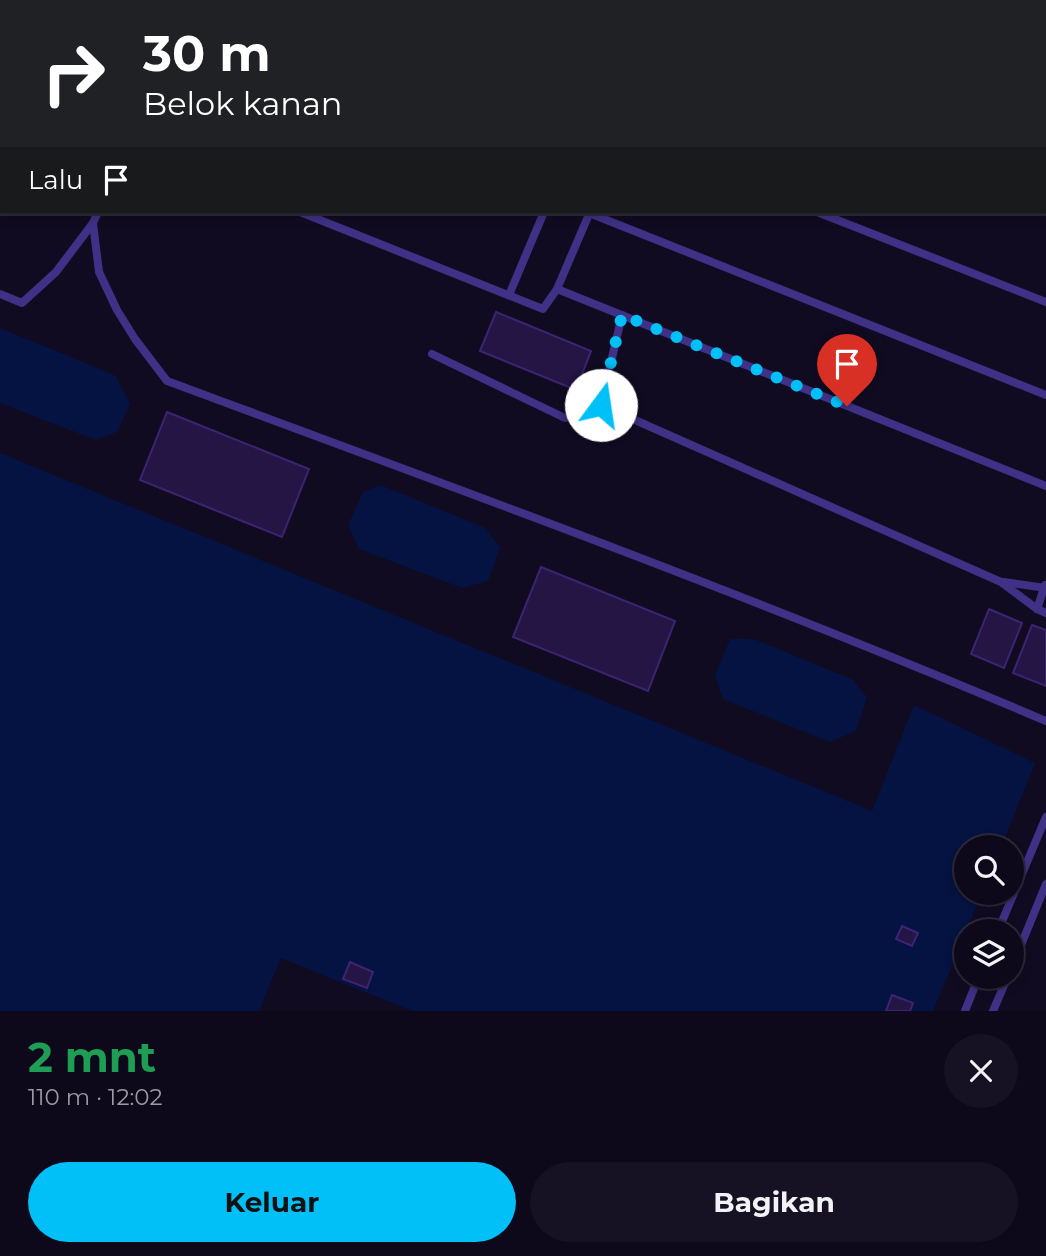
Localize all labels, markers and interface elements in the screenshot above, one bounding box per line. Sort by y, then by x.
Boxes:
text: 30 m [143,24,271,83]
icon: right [28,28,119,119]
text: Belok kanan [143,84,343,123]
icon: arrive [97,161,135,199]
text: Lalu [28,164,83,196]
pin [817,334,877,406]
icon: arrive [828,345,866,383]
position arrow [564,368,638,442]
map controls [954,835,1024,989]
button: search [954,835,1024,905]
button: layers [954,919,1024,989]
text: 2 mnt [28,1031,156,1083]
button: close [944,1034,1018,1108]
text: 110 m · 12:02 [28,1083,163,1111]
button: Keluar [28,1162,516,1242]
button: Bagikan [530,1162,1018,1242]

